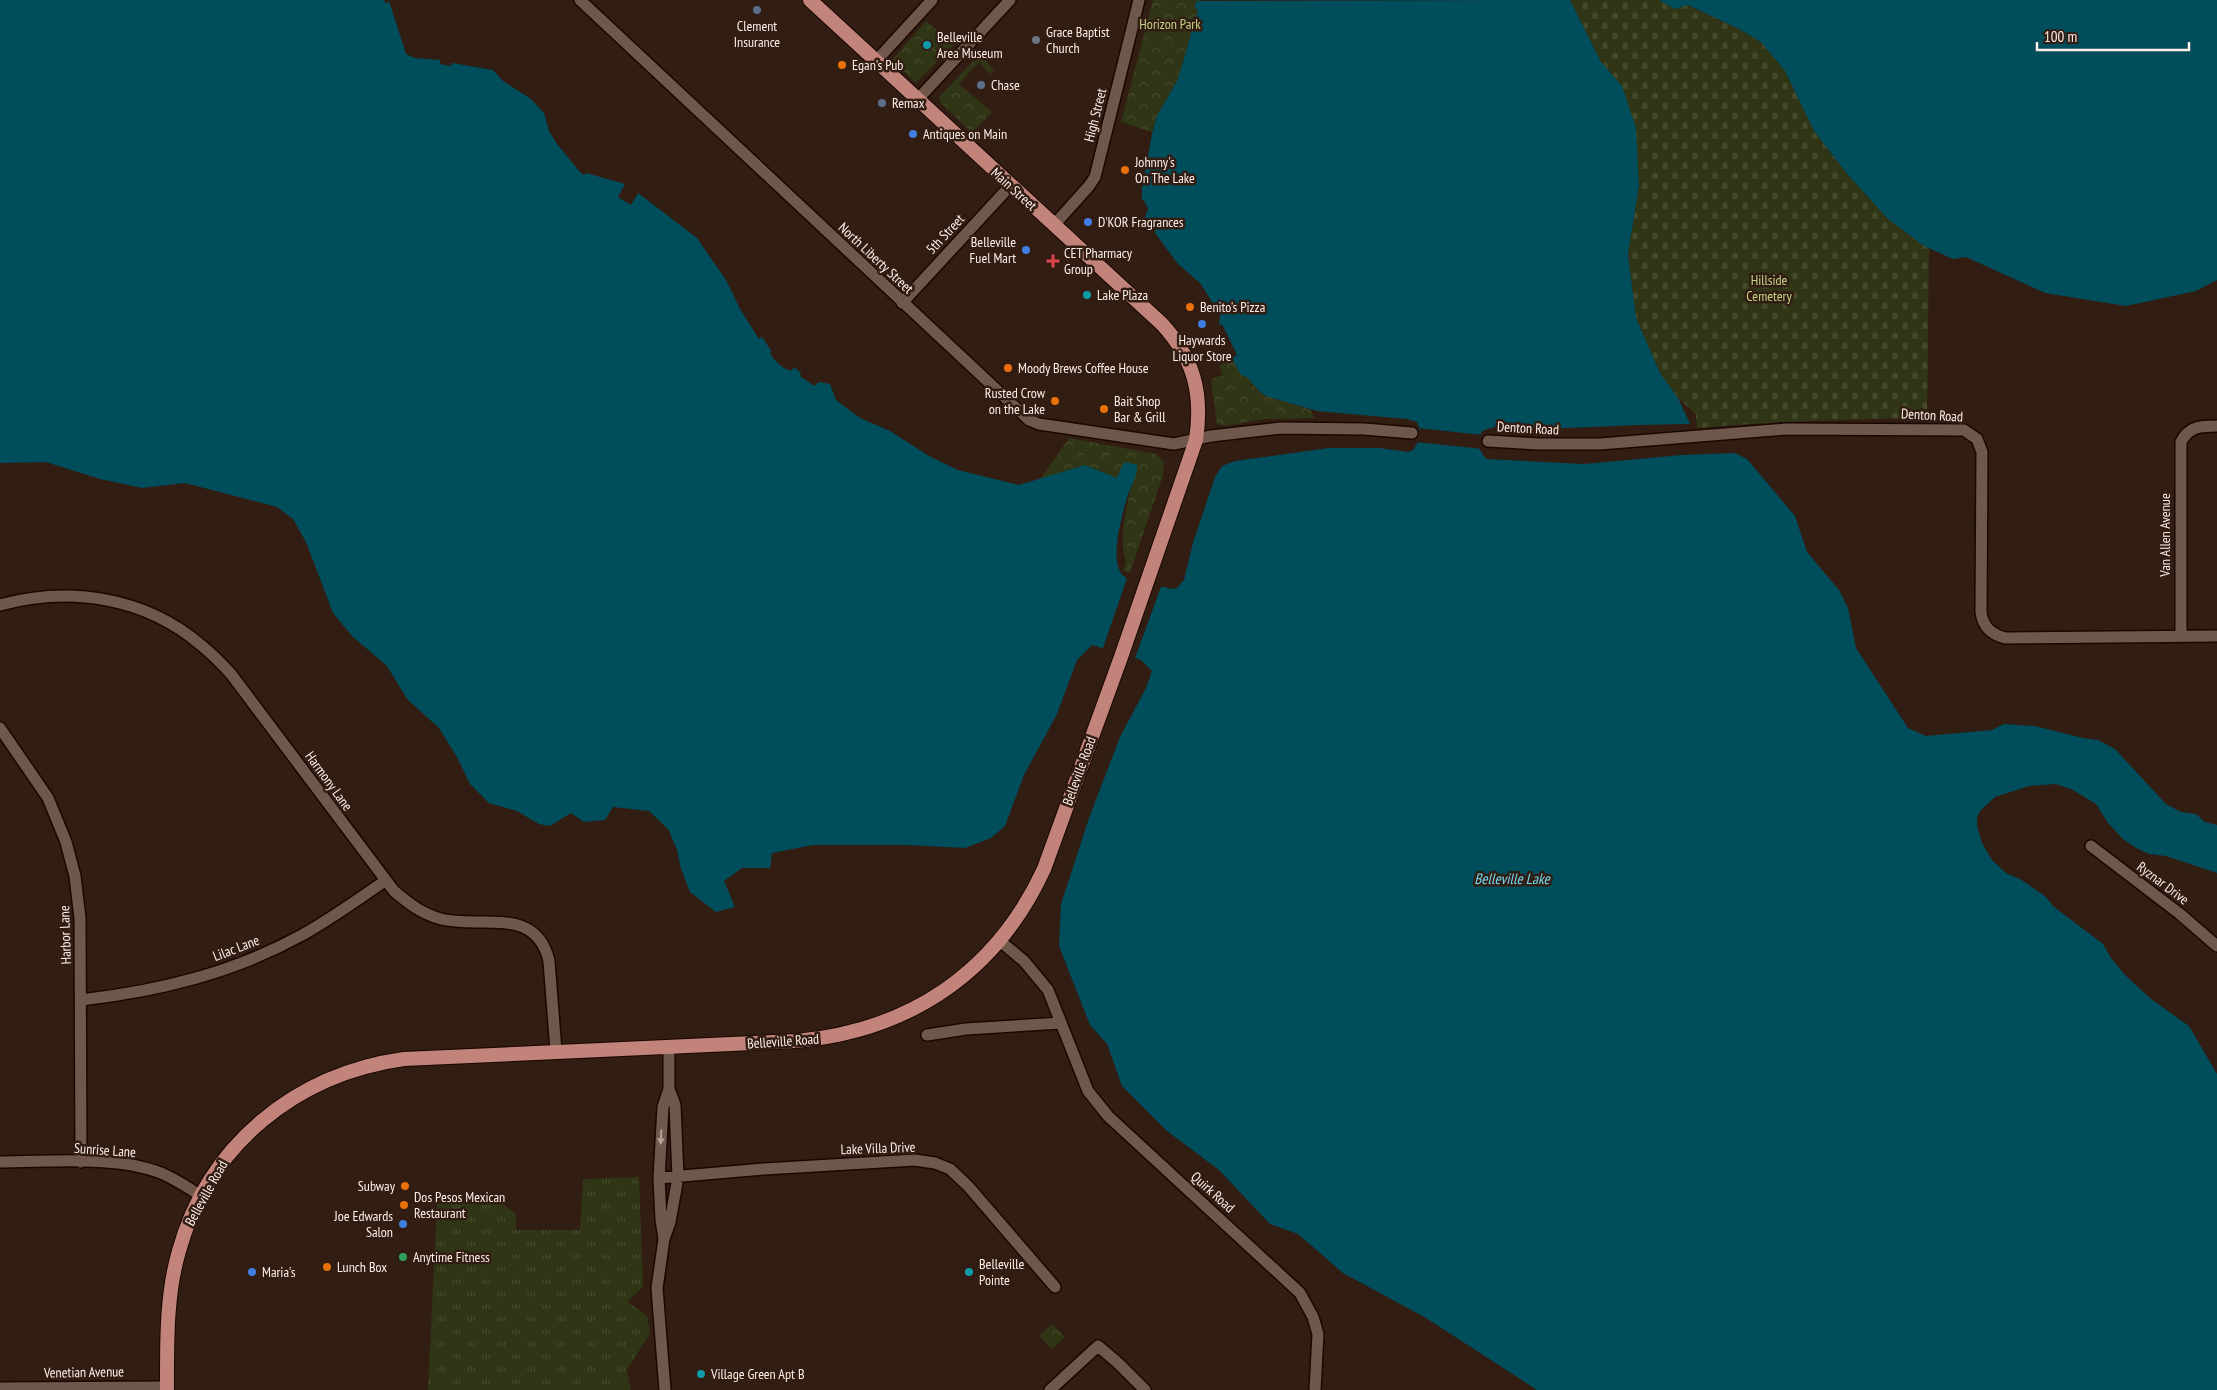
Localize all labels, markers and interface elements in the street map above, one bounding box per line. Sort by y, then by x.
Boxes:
marker: Clement Insurance [751,4,763,16]
park label: Horizon Park [1139,15,1201,33]
place label: Clement Insurance [734,17,780,51]
scale bar [2037,20,2190,52]
place label: Grace Baptist Church [1046,23,1110,57]
text: 100 m [2044,27,2077,46]
place label: Belleville Area Museum [937,28,1003,62]
marker: Grace Baptist Church [1030,34,1042,46]
marker: Belleville Area Museum [921,39,933,51]
place label: Egan's Pub [852,56,903,74]
marker: Egan's Pub [836,59,848,71]
place label: Chase [991,76,1020,94]
marker: Chase [975,79,987,91]
street label: High Street [1080,86,1110,144]
place label: Remax [892,94,925,112]
marker: Remax [876,97,888,109]
place label: Antiques on Main [923,125,1007,143]
marker: Antiques on Main [907,128,919,140]
place label: Johnny's On The Lake [1134,153,1195,187]
street label: Main Street [987,164,1041,214]
marker: Johnny's On The Lake [1119,164,1131,176]
street label: 5th Street [922,210,968,258]
place label: D'KOR Fragrances [1098,213,1184,231]
marker: D'KOR Fragrances [1082,216,1094,228]
street label: North Liberty Street [835,219,917,297]
place label: Belleville Fuel Mart [970,233,1016,267]
marker: Belleville Fuel Mart [1020,244,1032,256]
place label: CET Pharmacy Group [1064,244,1133,278]
marker: CET Pharmacy Group [1046,254,1060,268]
park label: Hillside Cemetery [1746,271,1792,305]
place label: Lake Plaza [1097,286,1148,304]
marker: Lake Plaza [1081,289,1093,301]
place label: Benito's Pizza [1200,298,1265,316]
marker: Benito's Pizza [1184,301,1196,313]
marker: Haywards Liquor Store [1196,318,1208,330]
place label: Haywards Liquor Store [1172,331,1232,365]
place label: Moody Brews Coffee House [1018,359,1149,377]
marker: Moody Brews Coffee House [1002,362,1014,374]
place label: Rusted Crow on the Lake [985,384,1046,418]
place label: Bait Shop Bar & Grill [1114,392,1166,426]
marker: Rusted Crow on the Lake [1049,395,1061,407]
marker: Bait Shop Bar & Grill [1098,403,1110,415]
street label: Denton Road [1901,404,1963,426]
street label: Denton Road [1497,417,1559,439]
street label: Van Allen Avenue [2156,493,2174,578]
street label: Belleville Road [1058,734,1100,808]
street label: Harmony Lane [301,748,357,814]
street label: Ryznar Drive [2133,858,2193,909]
water label: Belleville Lake [1474,869,1551,888]
street label: Harbor Lane [55,905,75,965]
street label: Lilac Lane [210,931,262,965]
street label: Belleville Road [746,1030,820,1052]
one-way arrow [657,1129,665,1145]
street label: Lake Villa Drive [840,1138,916,1158]
street label: Sunrise Lane [74,1139,137,1161]
street label: Belleville Road [181,1157,231,1229]
street label: Quirk Road [1187,1168,1239,1216]
place label: Subway [358,1177,396,1195]
marker: Subway [399,1180,411,1192]
place label: Dos Pesos Mexican Restaurant [414,1188,505,1222]
marker: Dos Pesos Mexican Restaurant [398,1199,410,1211]
place label: Joe Edwards Salon [333,1207,393,1241]
marker: Joe Edwards Salon [397,1218,409,1230]
place label: Anytime Fitness [413,1248,490,1266]
marker: Anytime Fitness [397,1251,409,1263]
place label: Belleville Pointe [979,1255,1024,1289]
place label: Lunch Box [337,1258,387,1276]
marker: Lunch Box [321,1261,333,1273]
place label: Maria's [262,1263,296,1281]
marker: Maria's [246,1266,258,1278]
marker: Belleville Pointe [963,1266,975,1278]
street label: Venetian Avenue [43,1362,124,1382]
place label: Village Green Apt B [710,1365,804,1383]
marker: Village Green Apt B [695,1368,707,1380]

